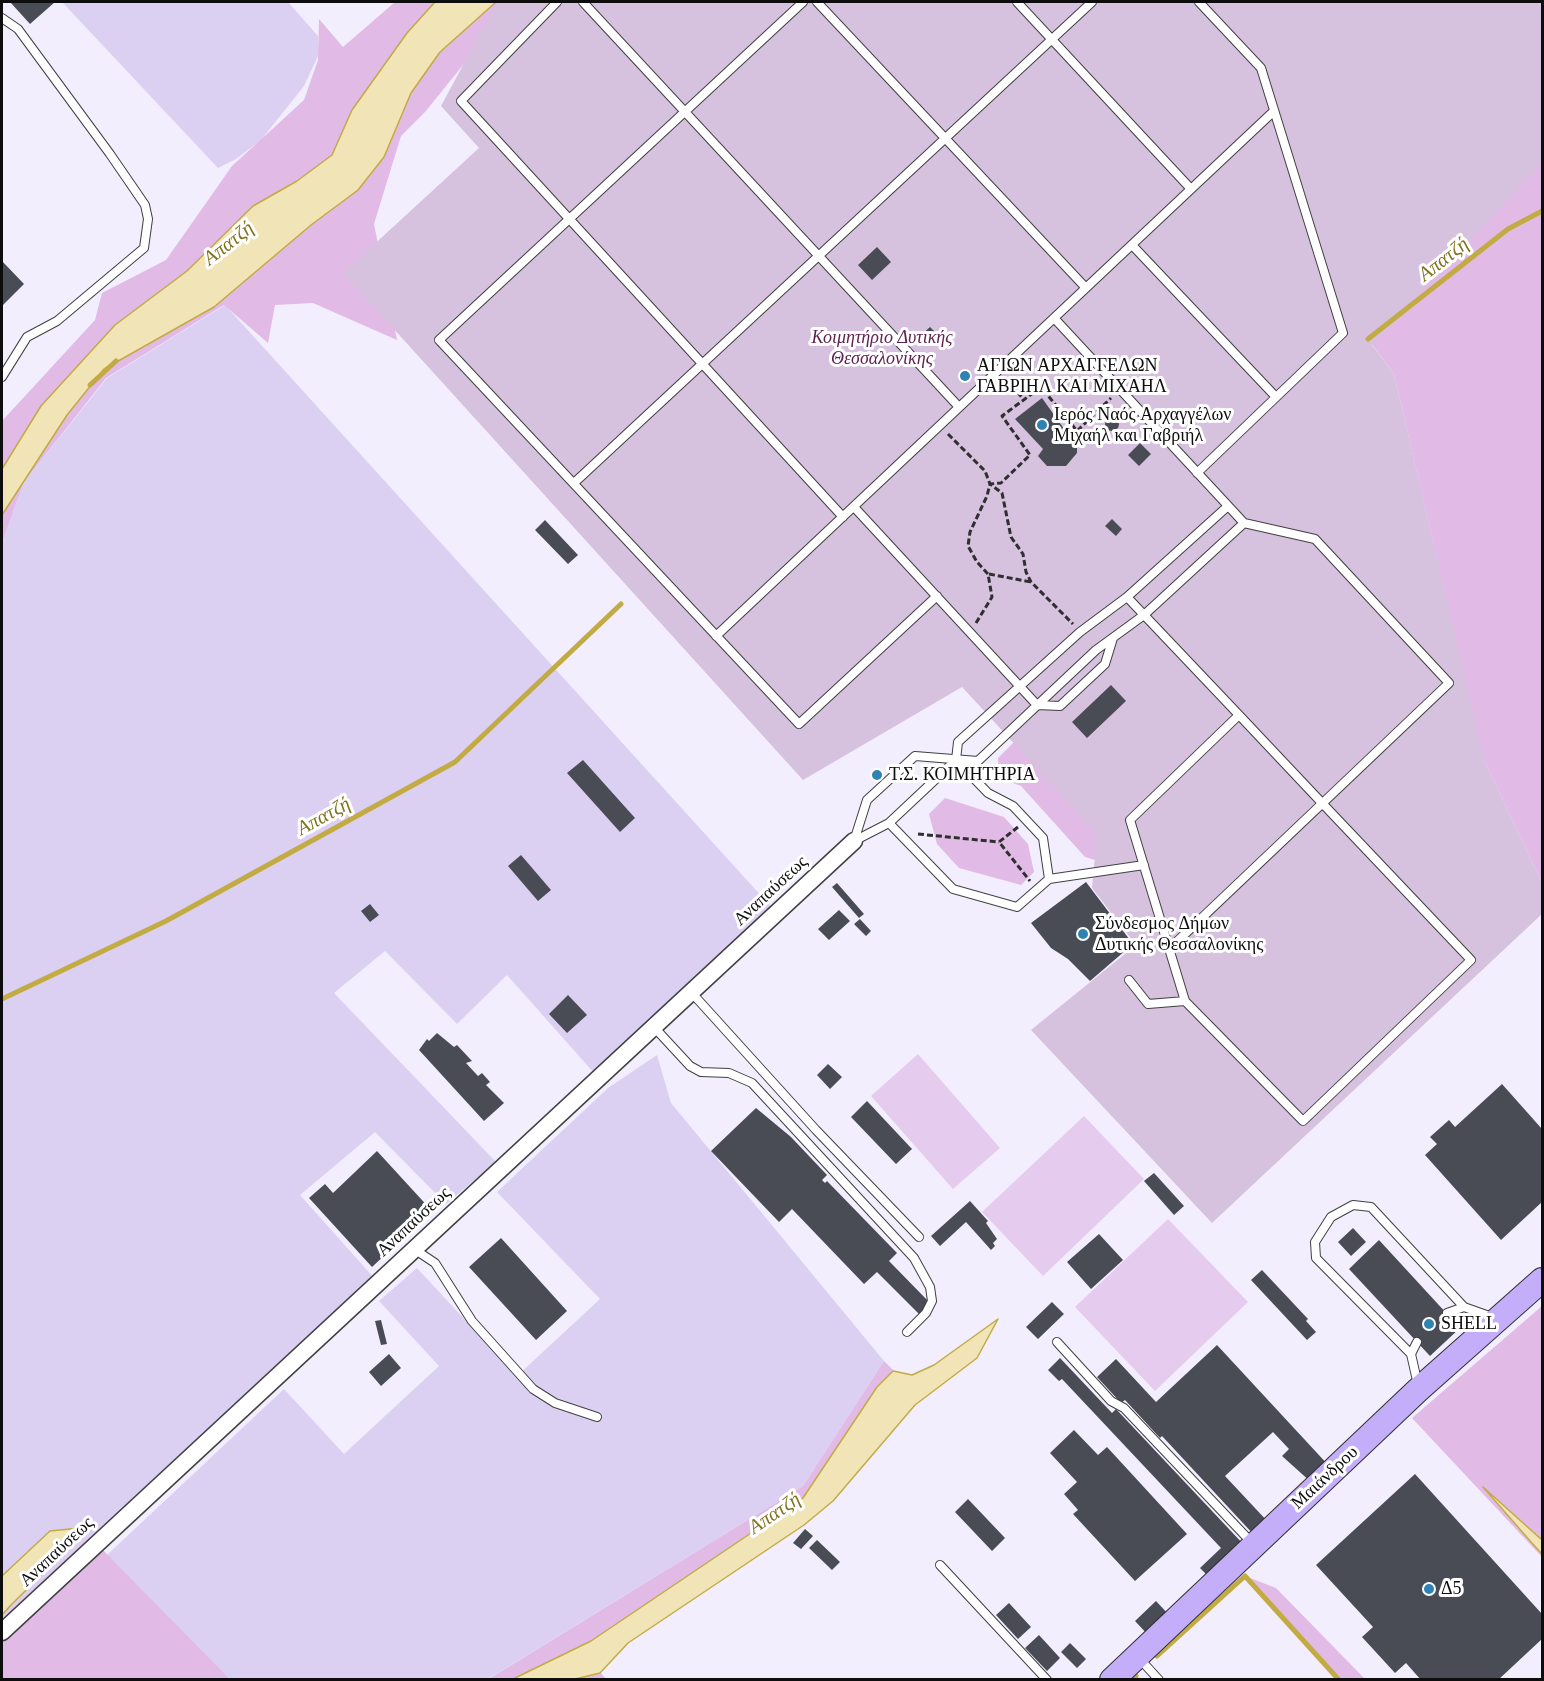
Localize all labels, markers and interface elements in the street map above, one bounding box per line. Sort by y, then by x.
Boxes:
water label: Απατζή [199,217,259,271]
water label: Απατζή [1414,233,1474,287]
park label: Κοιμητήριο Δυτικής Θεσσαλονίκης [811,327,953,370]
place label: ΑΓΙΩΝ ΑΡΧΑΓΓΕΛΩΝ ΓΑΒΡΙΗΛ ΚΑΙ ΜΙΧΑΗΛ [977,355,1167,398]
marker: ΑΓΙΩΝ ΑΡΧΑΓΓΕΛΩΝ ΓΑΒΡΙΗΛ ΚΑΙ ΜΙΧΑΗΛ [958,369,972,383]
place label: Ιερός Ναός Αρχαγγέλων Μιχαήλ και Γαβριήλ [1054,404,1231,446]
marker: Ιερός Ναός Αρχαγγέλων Μιχαήλ και Γαβριήλ [1035,418,1049,432]
place label: Τ.Σ. ΚΟΙΜΗΤΗΡΙΑ [889,764,1035,786]
marker: Τ.Σ. ΚΟΙΜΗΤΗΡΙΑ [870,768,884,782]
water label: Απατζή [293,793,355,841]
street label: Αναπαύσεως [730,851,812,931]
place label: Σύνδεσμος Δήμων Δυτικής Θεσσαλονίκης [1095,913,1263,956]
marker: Σύνδεσμος Δήμων Δυτικής Θεσσαλονίκης [1076,927,1090,941]
street label: Αναπαύσεως [373,1182,455,1262]
place label: SHELL [1441,1313,1497,1335]
marker: SHELL [1422,1317,1436,1331]
street label: Μαιάνδρου [1287,1442,1363,1514]
water label: Απατζή [744,1488,806,1540]
street label: Αναπαύσεως [16,1512,98,1592]
place label: Δ5 [1441,1578,1462,1600]
marker: Δ5 [1422,1582,1436,1596]

